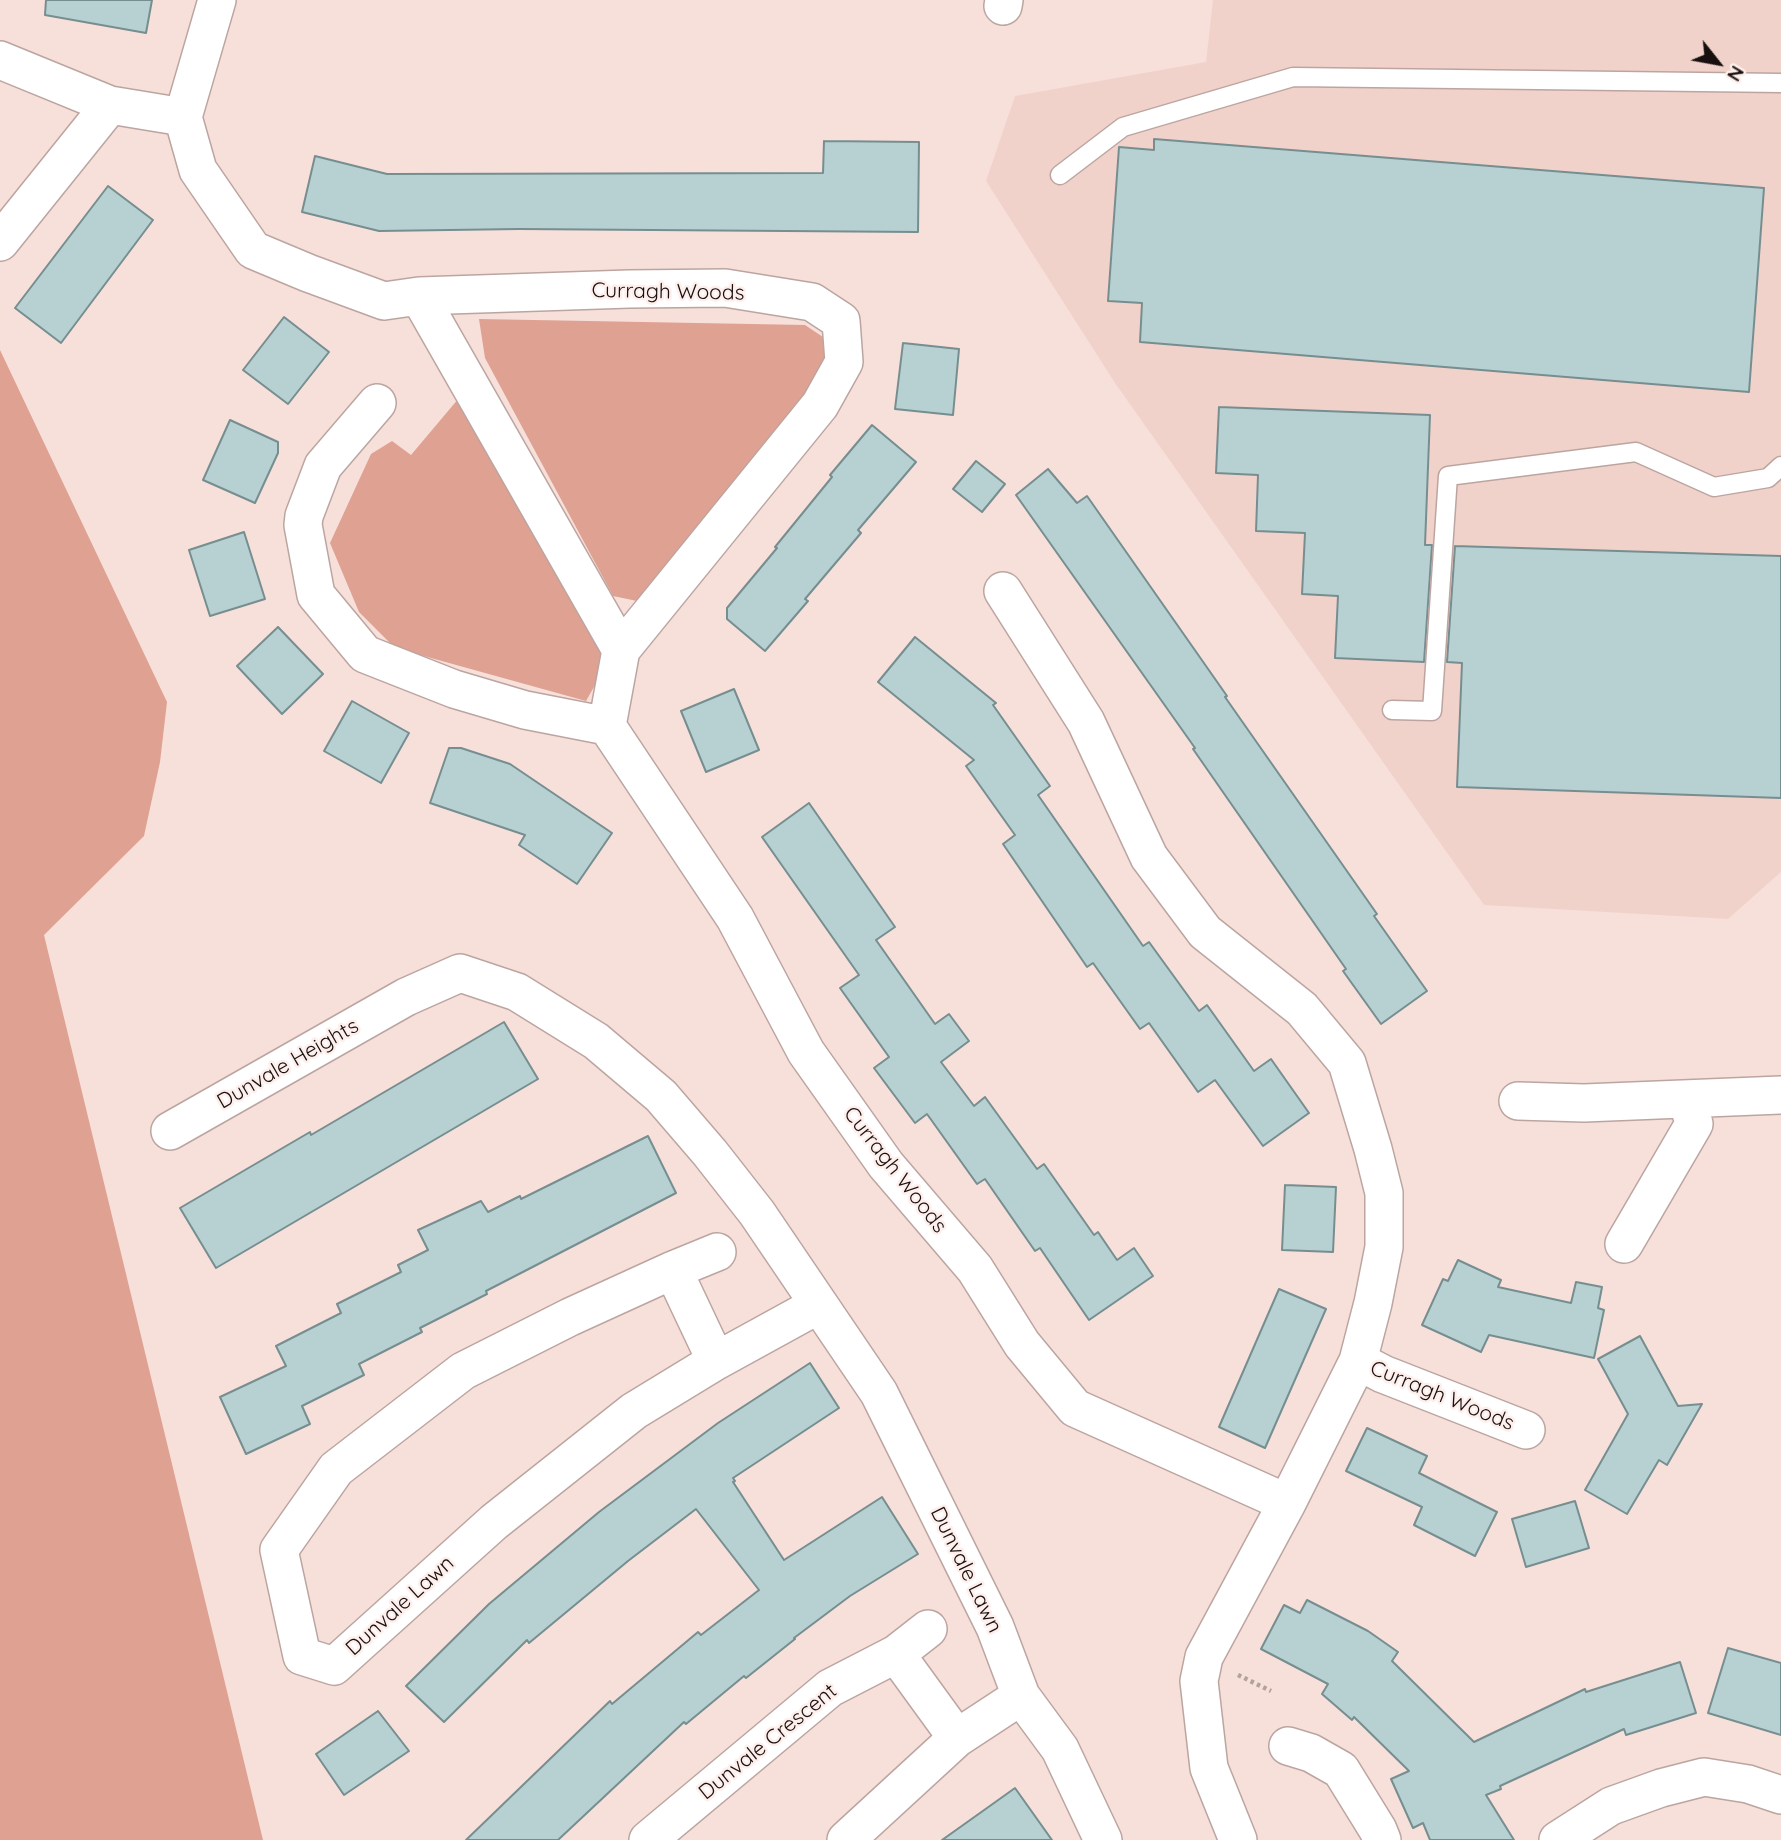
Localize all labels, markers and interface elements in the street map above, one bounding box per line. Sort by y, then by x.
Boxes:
north arrow [1683,28,1753,98]
text: N [1722,62,1750,86]
street label: Curragh Woods [591,278,745,306]
street label: Dunvale Heights [213,1013,363,1115]
street label: Curragh Woods [838,1102,952,1238]
street label: Curragh Woods [1366,1356,1518,1436]
street label: Dunvale Lawn [925,1503,1007,1637]
street label: Dunvale Lawn [341,1551,459,1661]
street label: Dunvale Crescent [694,1679,842,1805]

